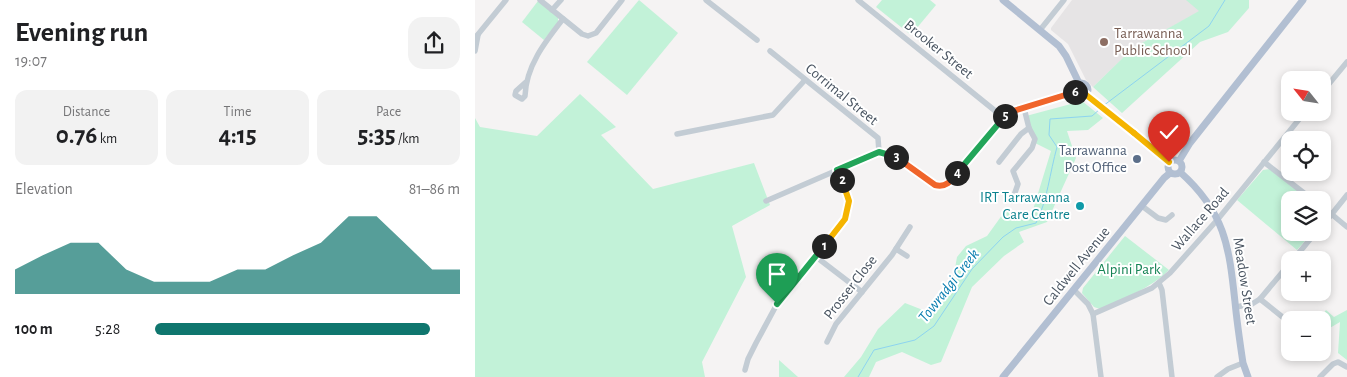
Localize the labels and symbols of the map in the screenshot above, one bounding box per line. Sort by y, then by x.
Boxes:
street label: Brooker Street [901,17,976,82]
place label: Tarrawanna Public School [1114,26,1191,58]
marker: Tarrawanna Public School [1098,36,1110,48]
street label: Corrimal Street [803,61,881,128]
north arrow [1281,71,1331,121]
pin: 6 [1063,80,1087,104]
pin: 5 [993,104,1017,128]
pin [1148,111,1190,162]
place label: Tarrawanna Post Office [1059,143,1127,175]
pin: 3 [883,144,909,170]
marker: Tarrawanna Post Office [1131,153,1143,165]
pin: 4 [945,160,969,186]
pin: 2 [829,168,855,192]
street label: Wallace Road [1169,184,1232,254]
place label: IRT Tarrawanna Care Centre [980,190,1070,222]
marker: IRT Tarrawanna Care Centre [1074,200,1086,212]
street label: Caldwell Avenue [1040,224,1113,309]
pin: 1 [811,234,837,258]
street label: Meadow Street [1230,236,1259,326]
water label: Towradgi Creek [915,246,982,325]
pin [756,253,798,304]
street label: Prosser Close [821,253,880,322]
park label: Alpini Park [1097,262,1161,277]

